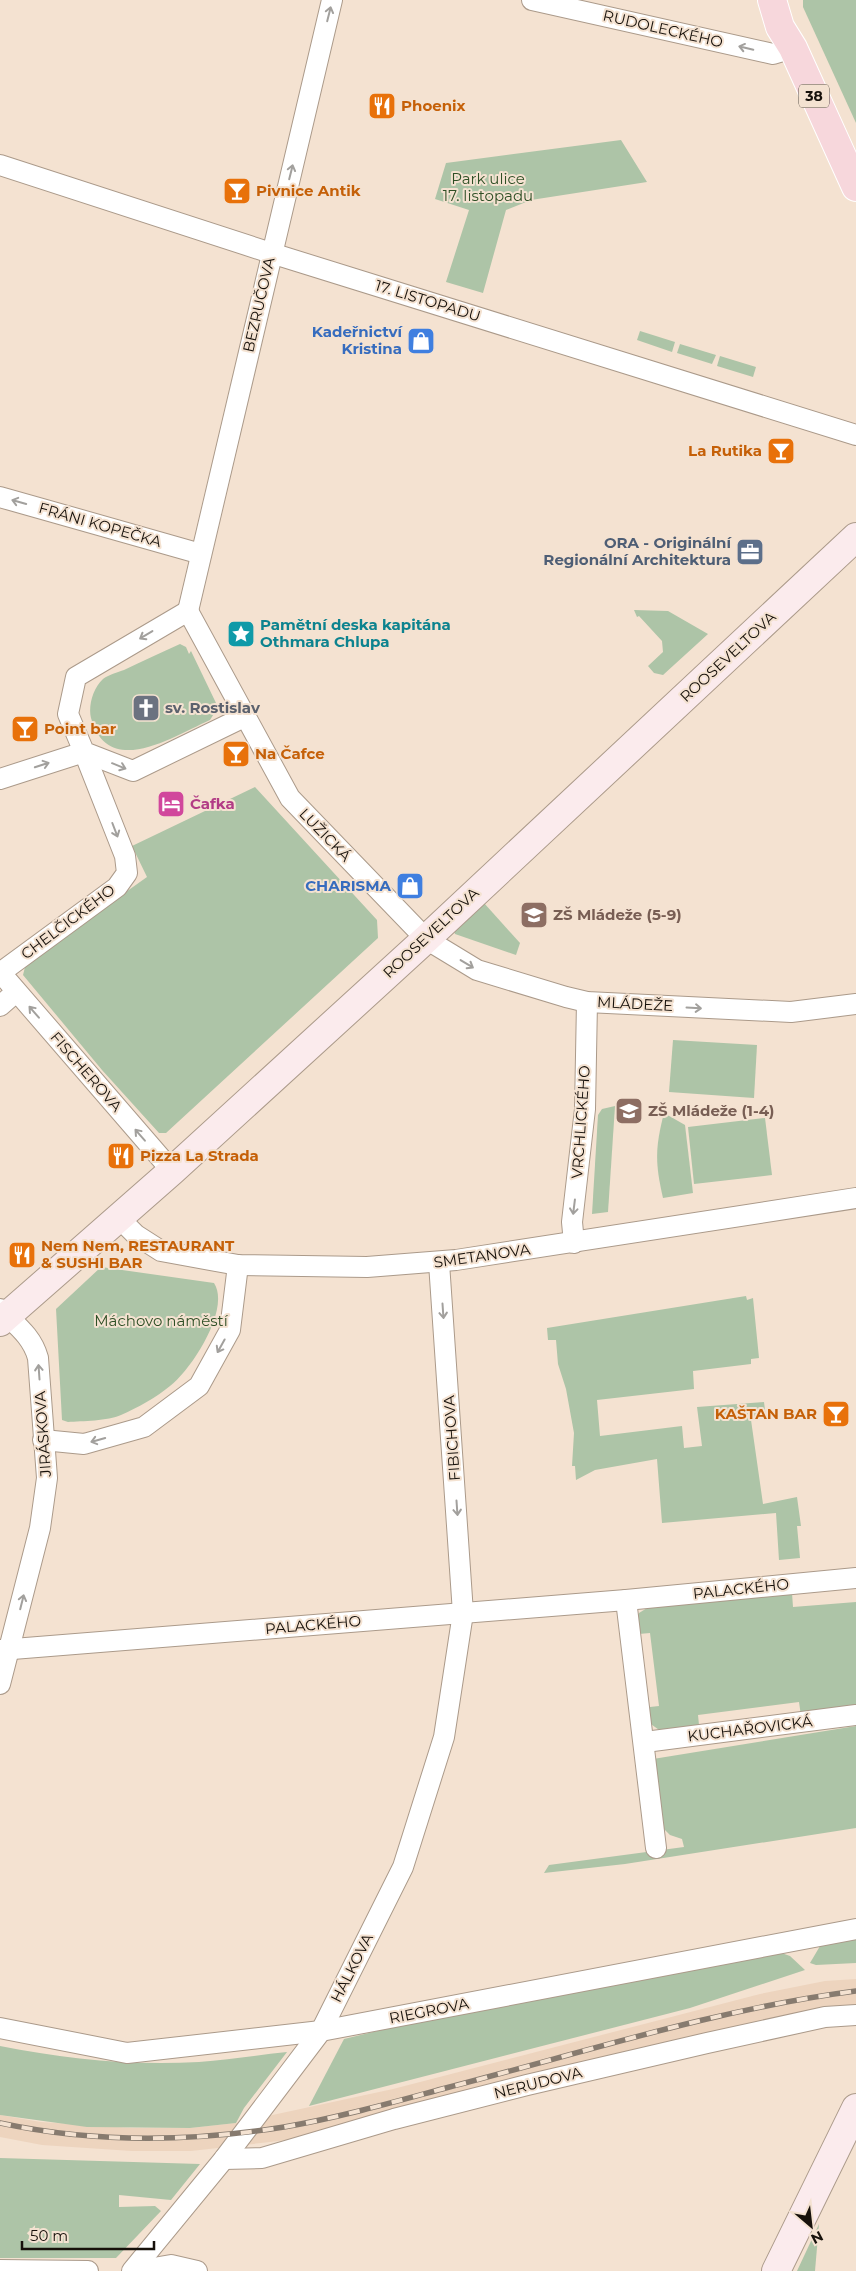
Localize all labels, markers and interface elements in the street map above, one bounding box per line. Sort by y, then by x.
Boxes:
street label: RUDOLECKÉHO [601,5,725,52]
one-way arrow [325,6,334,22]
one-way arrow [739,43,755,52]
road number: 38 [799,84,829,108]
restaurant icon: Phoenix [367,91,397,121]
place label: Phoenix [401,96,466,115]
one-way arrow [287,164,296,180]
park label: Park ulice 17. listopadu [443,169,533,205]
bar icon: Pivnice Antik [222,176,252,206]
place label: Pivnice Antik [256,181,361,200]
street label: BEZRUČOVA [238,255,279,354]
street label: 17. LISTOPADU [373,275,483,326]
place label: Kadeřnictví Kristina [312,322,403,358]
shop icon: Kadeřnictví Kristina [406,326,436,356]
bar icon: La Rutika [766,436,796,466]
place label: La Rutika [688,441,762,460]
one-way arrow [12,497,28,507]
street label: FRÁNI KOPEČKA [37,498,164,551]
place label: ORA - Originální Regionální Architektura [543,533,732,569]
office icon: ORA - Originální Regionální Architektura [735,537,765,567]
street label: ROOSEVELTOVA [676,607,780,706]
place label: Pamětní deska kapitána Othmara Chlupa [260,615,451,651]
place icon: Pamětní deska kapitána Othmara Chlupa [226,619,256,649]
one-way arrow [140,631,154,641]
church icon: sv. Rostislav [131,693,161,723]
place label: sv. Rostislav [165,698,261,717]
bar icon: Point bar [10,714,40,744]
place label: Point bar [44,719,117,738]
bar icon: Na Čafce [221,739,251,769]
place label: Na Čafce [255,744,325,763]
one-way arrow [34,760,50,770]
one-way arrow [111,761,126,771]
hotel icon: Čafka [156,789,186,819]
place label: Čafka [190,794,235,813]
street label: LUŽICKÁ [295,804,355,865]
one-way arrow [111,822,120,837]
shop icon: CHARISMA [395,871,425,901]
place label: CHARISMA [305,876,391,895]
street label: CHELČICKÉHO [17,880,118,963]
street label: ROOSEVELTOVA [379,883,483,982]
school or university icon: ZŠ Mládeže (5-9) [519,900,549,930]
place label: ZŠ Mládeže (5-9) [553,905,682,924]
one-way arrow [460,959,474,969]
street label: MLÁDEŽE [597,992,674,1015]
one-way arrow [685,1003,701,1012]
one-way arrow [28,1005,39,1018]
street label: FISCHEROVA [46,1028,126,1116]
street label: VRCHLICKÉHO [567,1065,594,1179]
school or university icon: ZŠ Mládeže (1-4) [614,1096,644,1126]
place label: ZŠ Mládeže (1-4) [648,1101,775,1120]
one-way arrow [134,1128,146,1141]
restaurant icon: Pizza La Strada [106,1141,136,1171]
place label: Pizza La Strada [140,1146,259,1165]
one-way arrow [569,1199,579,1215]
place label: Nem Nem, RESTAURANT & SUSHI BAR [41,1236,235,1272]
street label: SMETANOVA [432,1239,532,1272]
restaurant icon: Nem Nem, RESTAURANT & SUSHI BAR [7,1240,37,1270]
one-way arrow [438,1303,447,1319]
park label: Máchovo náměstí [94,1311,229,1330]
one-way arrow [216,1338,226,1353]
one-way arrow [34,1365,44,1381]
street label: JIRÁSKOVA [30,1390,55,1479]
street label: FIBICHOVA [439,1394,464,1481]
bar icon: KAŠTAN BAR [821,1399,851,1429]
place label: KAŠTAN BAR [715,1404,817,1423]
one-way arrow [90,1436,106,1446]
one-way arrow [452,1500,461,1516]
street label: PALACKÉHO [692,1574,790,1603]
one-way arrow [18,1594,27,1610]
street label: PALACKÉHO [264,1611,362,1638]
street label: KUCHAŘOVICKÁ [686,1711,814,1746]
street label: HÁLKOVA [326,1930,377,2005]
street label: RIEGROVA [387,1993,471,2028]
street label: NERUDOVA [492,2062,584,2103]
north arrow [786,2201,836,2251]
scale bar [22,2218,155,2250]
text: 50 m [30,2226,68,2245]
text: N [808,2227,826,2248]

